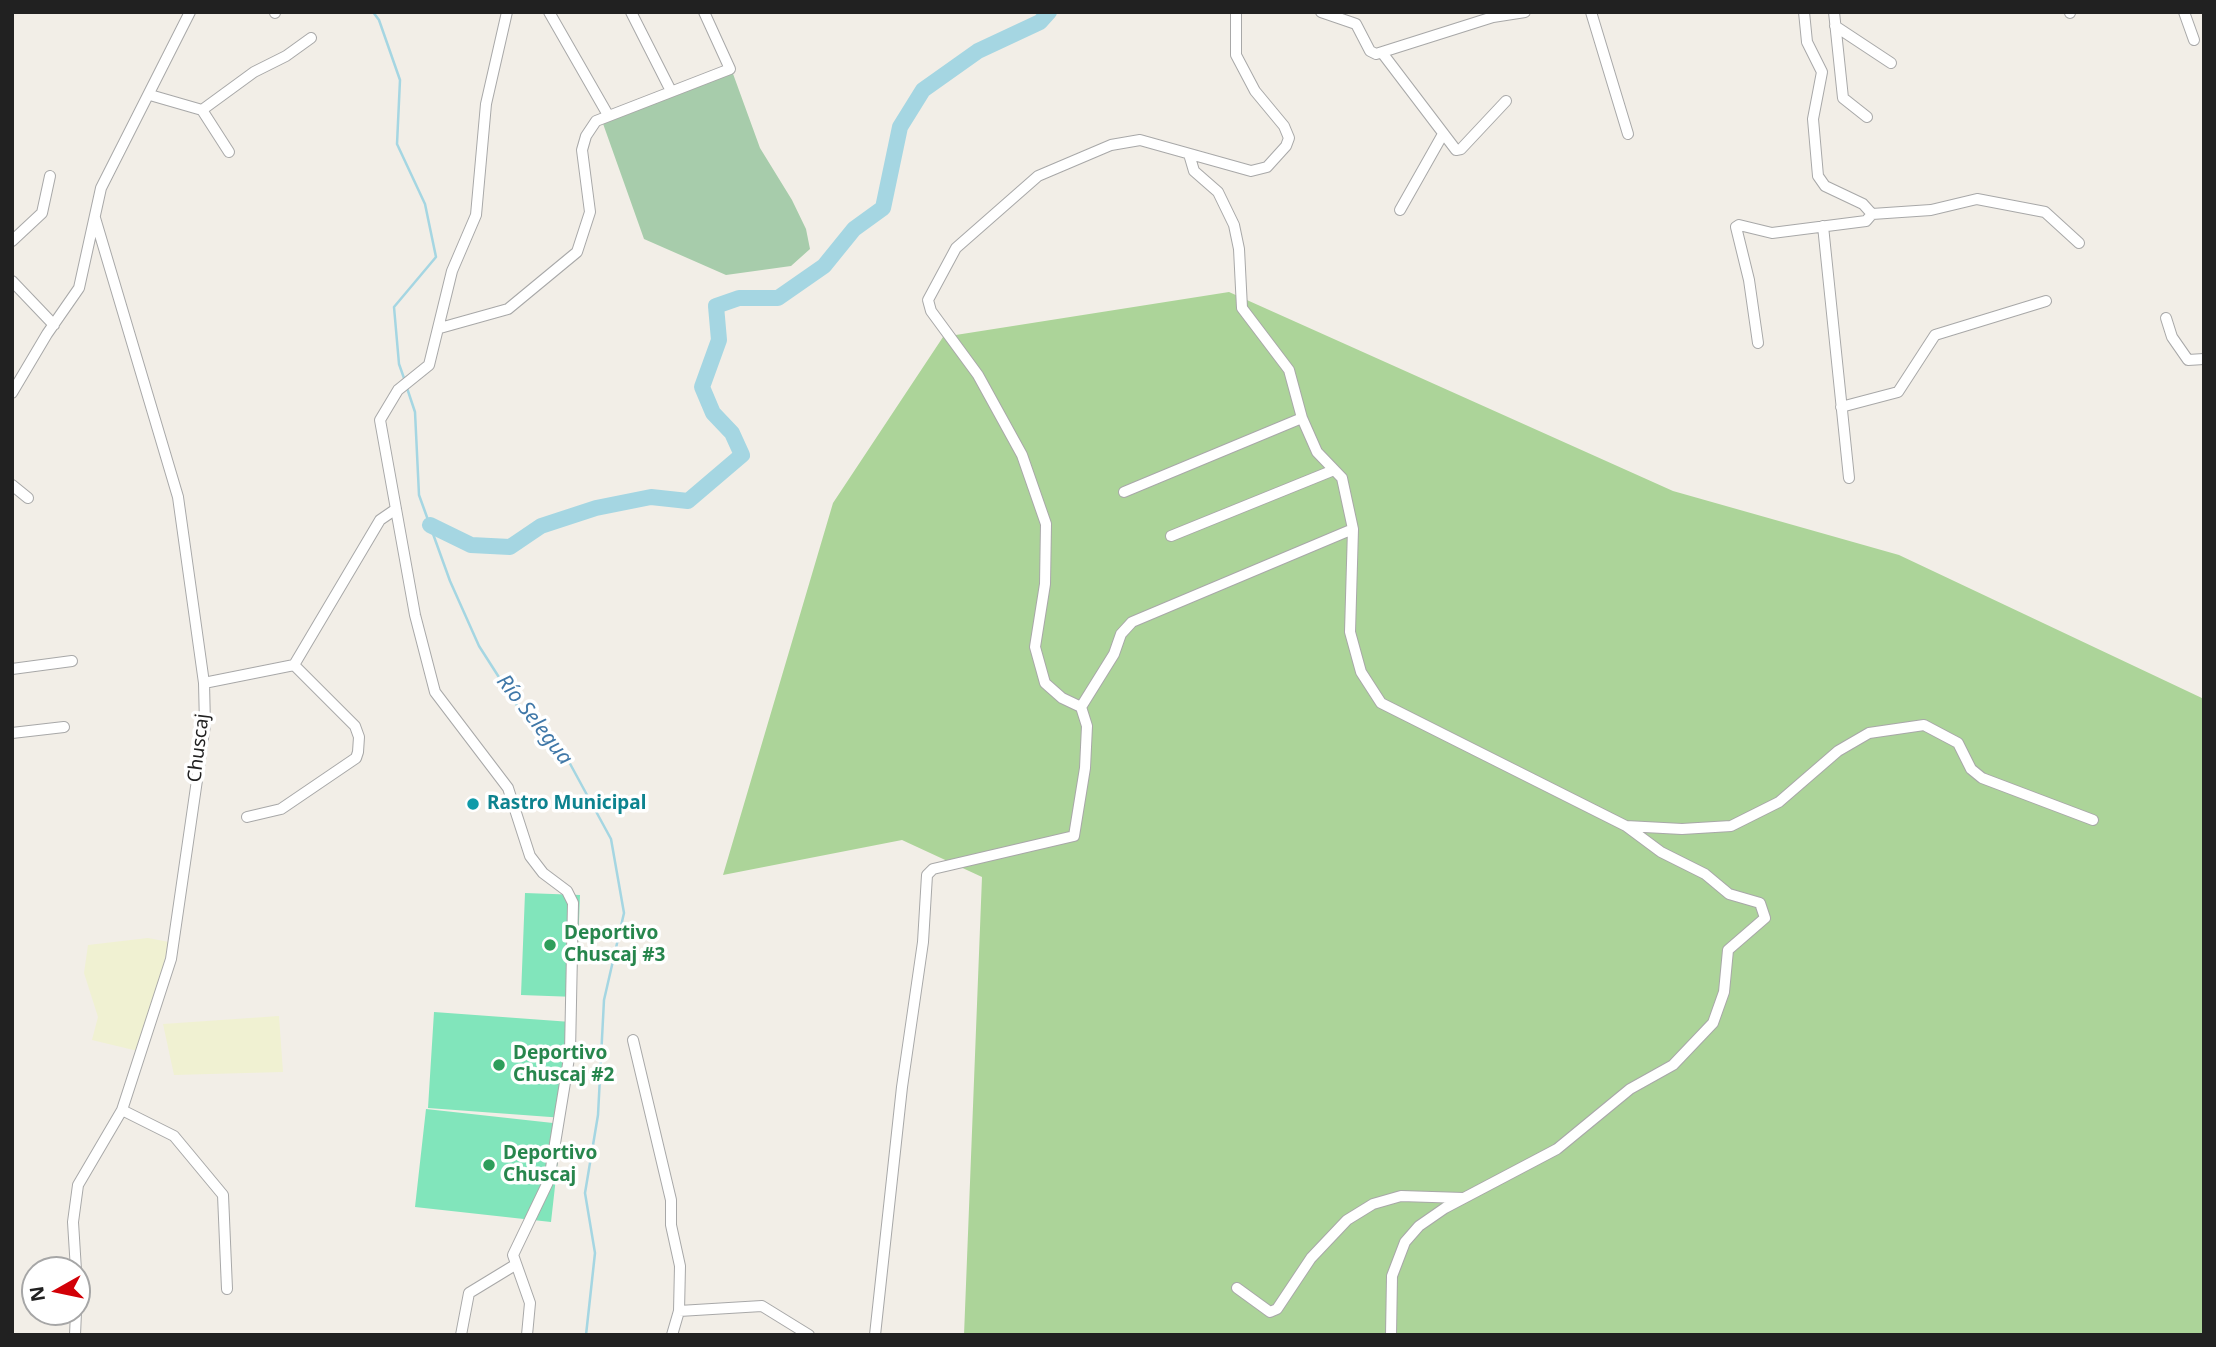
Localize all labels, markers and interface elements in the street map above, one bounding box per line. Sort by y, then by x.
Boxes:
water label: Río Selegua [491,670,577,770]
street label: Chuscaj [183,712,215,784]
place label: Rastro Municipal [487,793,646,815]
marker: Rastro Municipal [465,796,481,812]
place label: Deportivo Chuscaj #3 [564,923,665,967]
marker: Deportivo Chuscaj #3 [542,937,558,953]
place label: Deportivo Chuscaj #2 [513,1043,614,1087]
marker: Deportivo Chuscaj #2 [491,1057,507,1073]
place label: Deportivo Chuscaj [503,1143,597,1187]
marker: Deportivo Chuscaj [481,1157,497,1173]
north arrow [21,1256,91,1326]
text: N [23,1284,51,1304]

